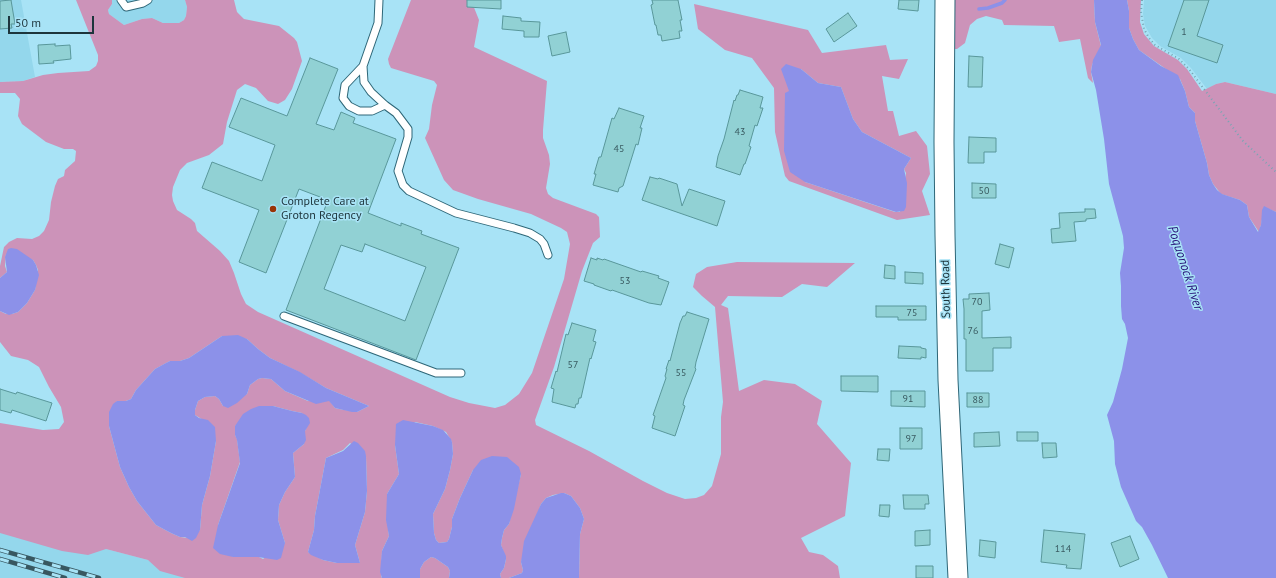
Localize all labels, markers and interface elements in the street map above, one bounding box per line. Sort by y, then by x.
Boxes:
scale bar [10,8,96,34]
text: 50 m [15,15,41,30]
house number: 1 [1181,26,1187,38]
house number: 43 [735,126,745,138]
house number: 45 [614,143,624,155]
house number: 50 [979,185,989,197]
place label: Complete Care at Groton Regency [281,195,369,223]
marker: Complete Care at Groton Regency [268,204,278,214]
water label: Poquonock River [1164,224,1206,312]
street label: South Road [938,260,954,318]
house number: 53 [620,275,630,287]
house number: 70 [972,296,982,308]
house number: 75 [907,307,917,319]
house number: 76 [968,325,978,337]
house number: 57 [568,359,578,371]
house number: 55 [676,367,686,379]
house number: 91 [903,393,913,405]
house number: 88 [973,394,983,406]
house number: 97 [906,433,916,445]
house number: 114 [1055,543,1071,555]

